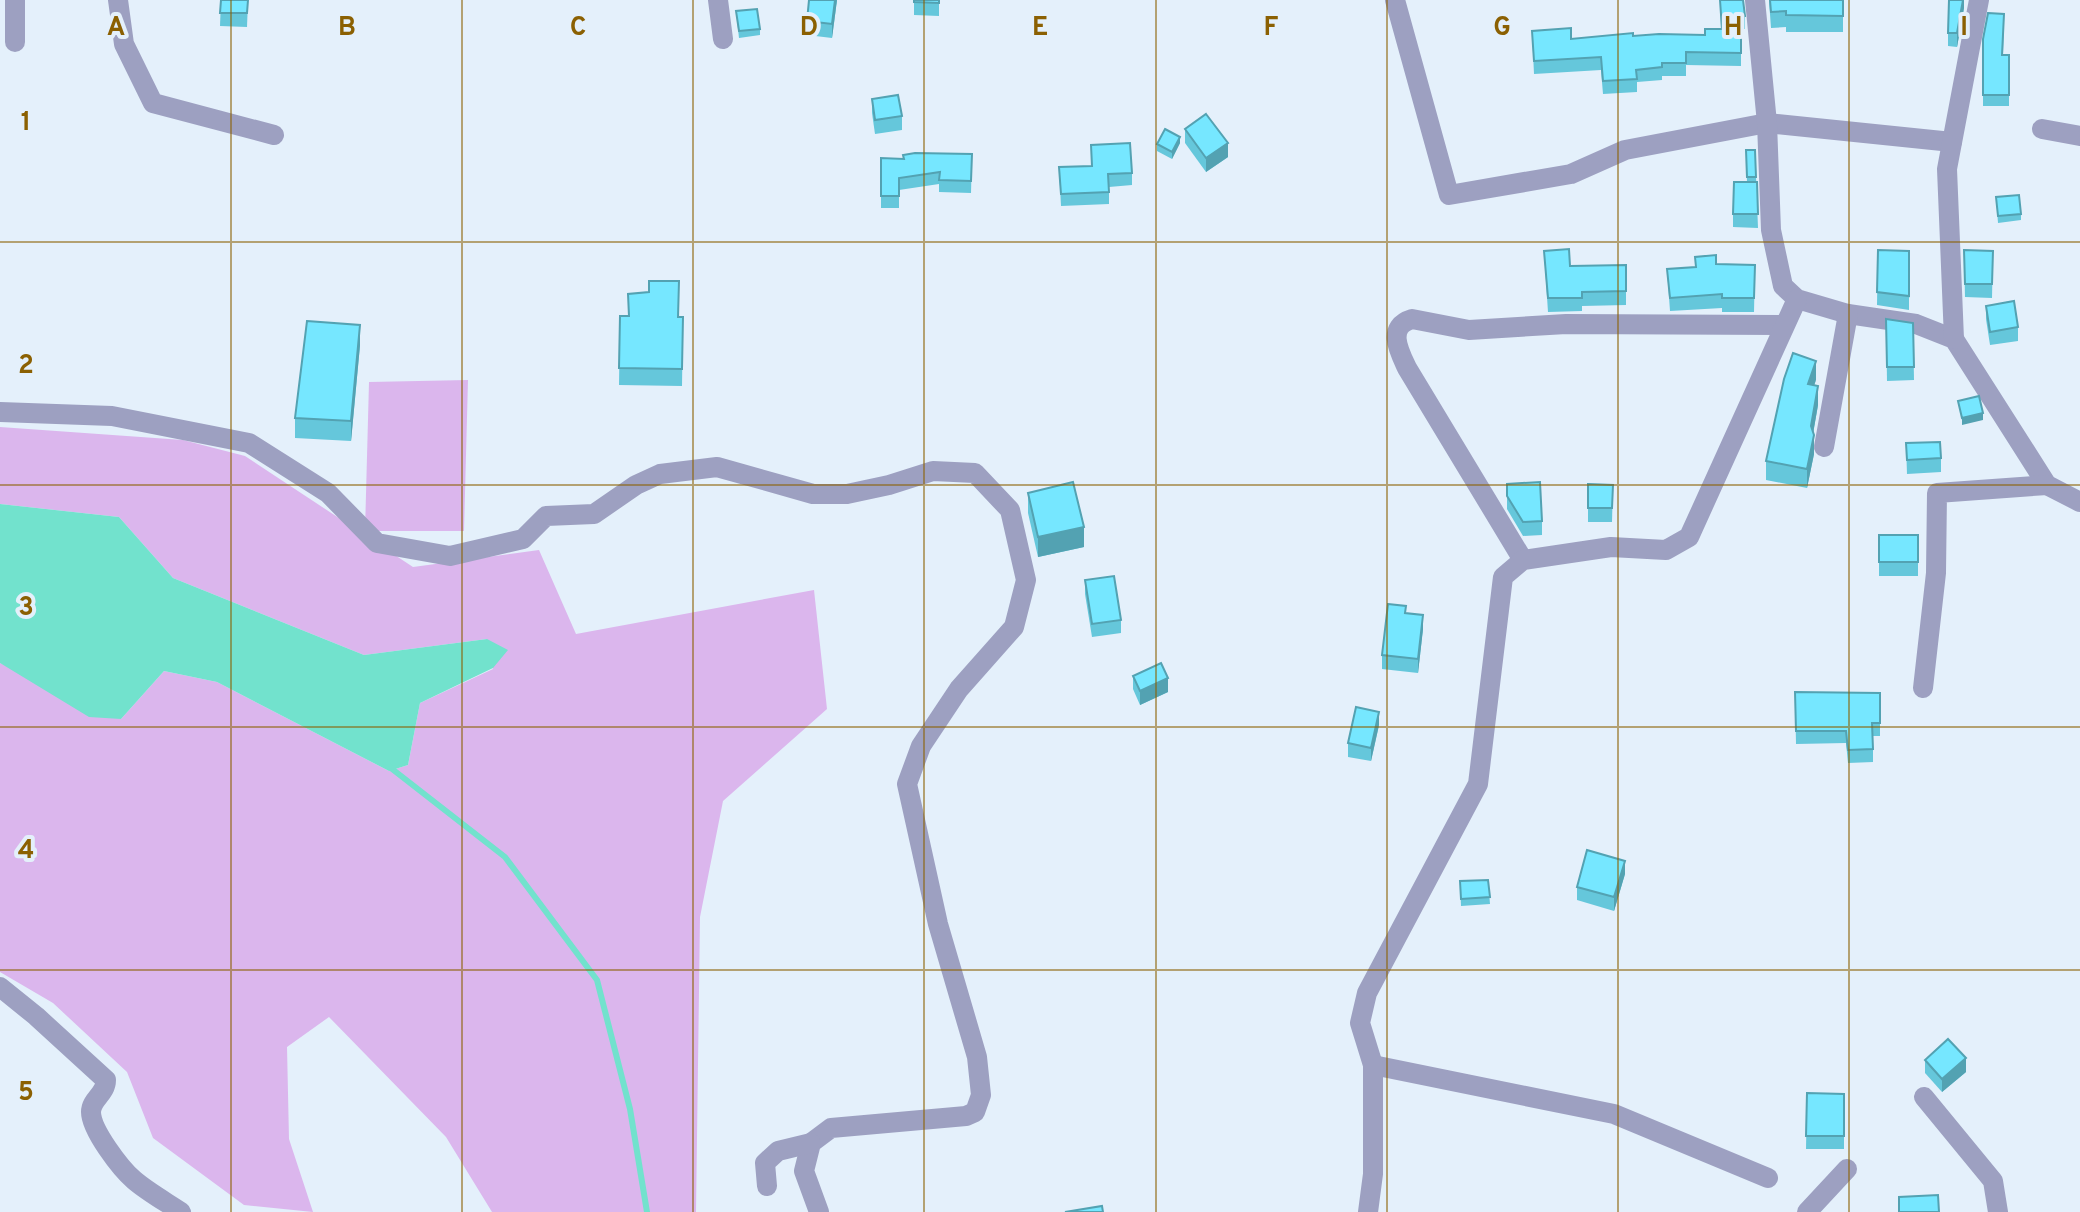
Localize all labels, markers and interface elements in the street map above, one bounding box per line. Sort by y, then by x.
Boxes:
text: A [107,12,125,45]
text: B [338,12,356,45]
text: C [570,12,586,45]
text: D [800,12,818,45]
text: E [1032,12,1048,45]
text: F [1264,12,1279,45]
text: G [1493,12,1511,45]
text: H [1724,12,1742,45]
text: I [1960,12,1968,45]
text: 1 [21,107,31,140]
text: 2 [18,350,34,383]
text: 3 [18,592,34,625]
text: 4 [18,835,34,868]
text: 5 [18,1077,34,1110]

